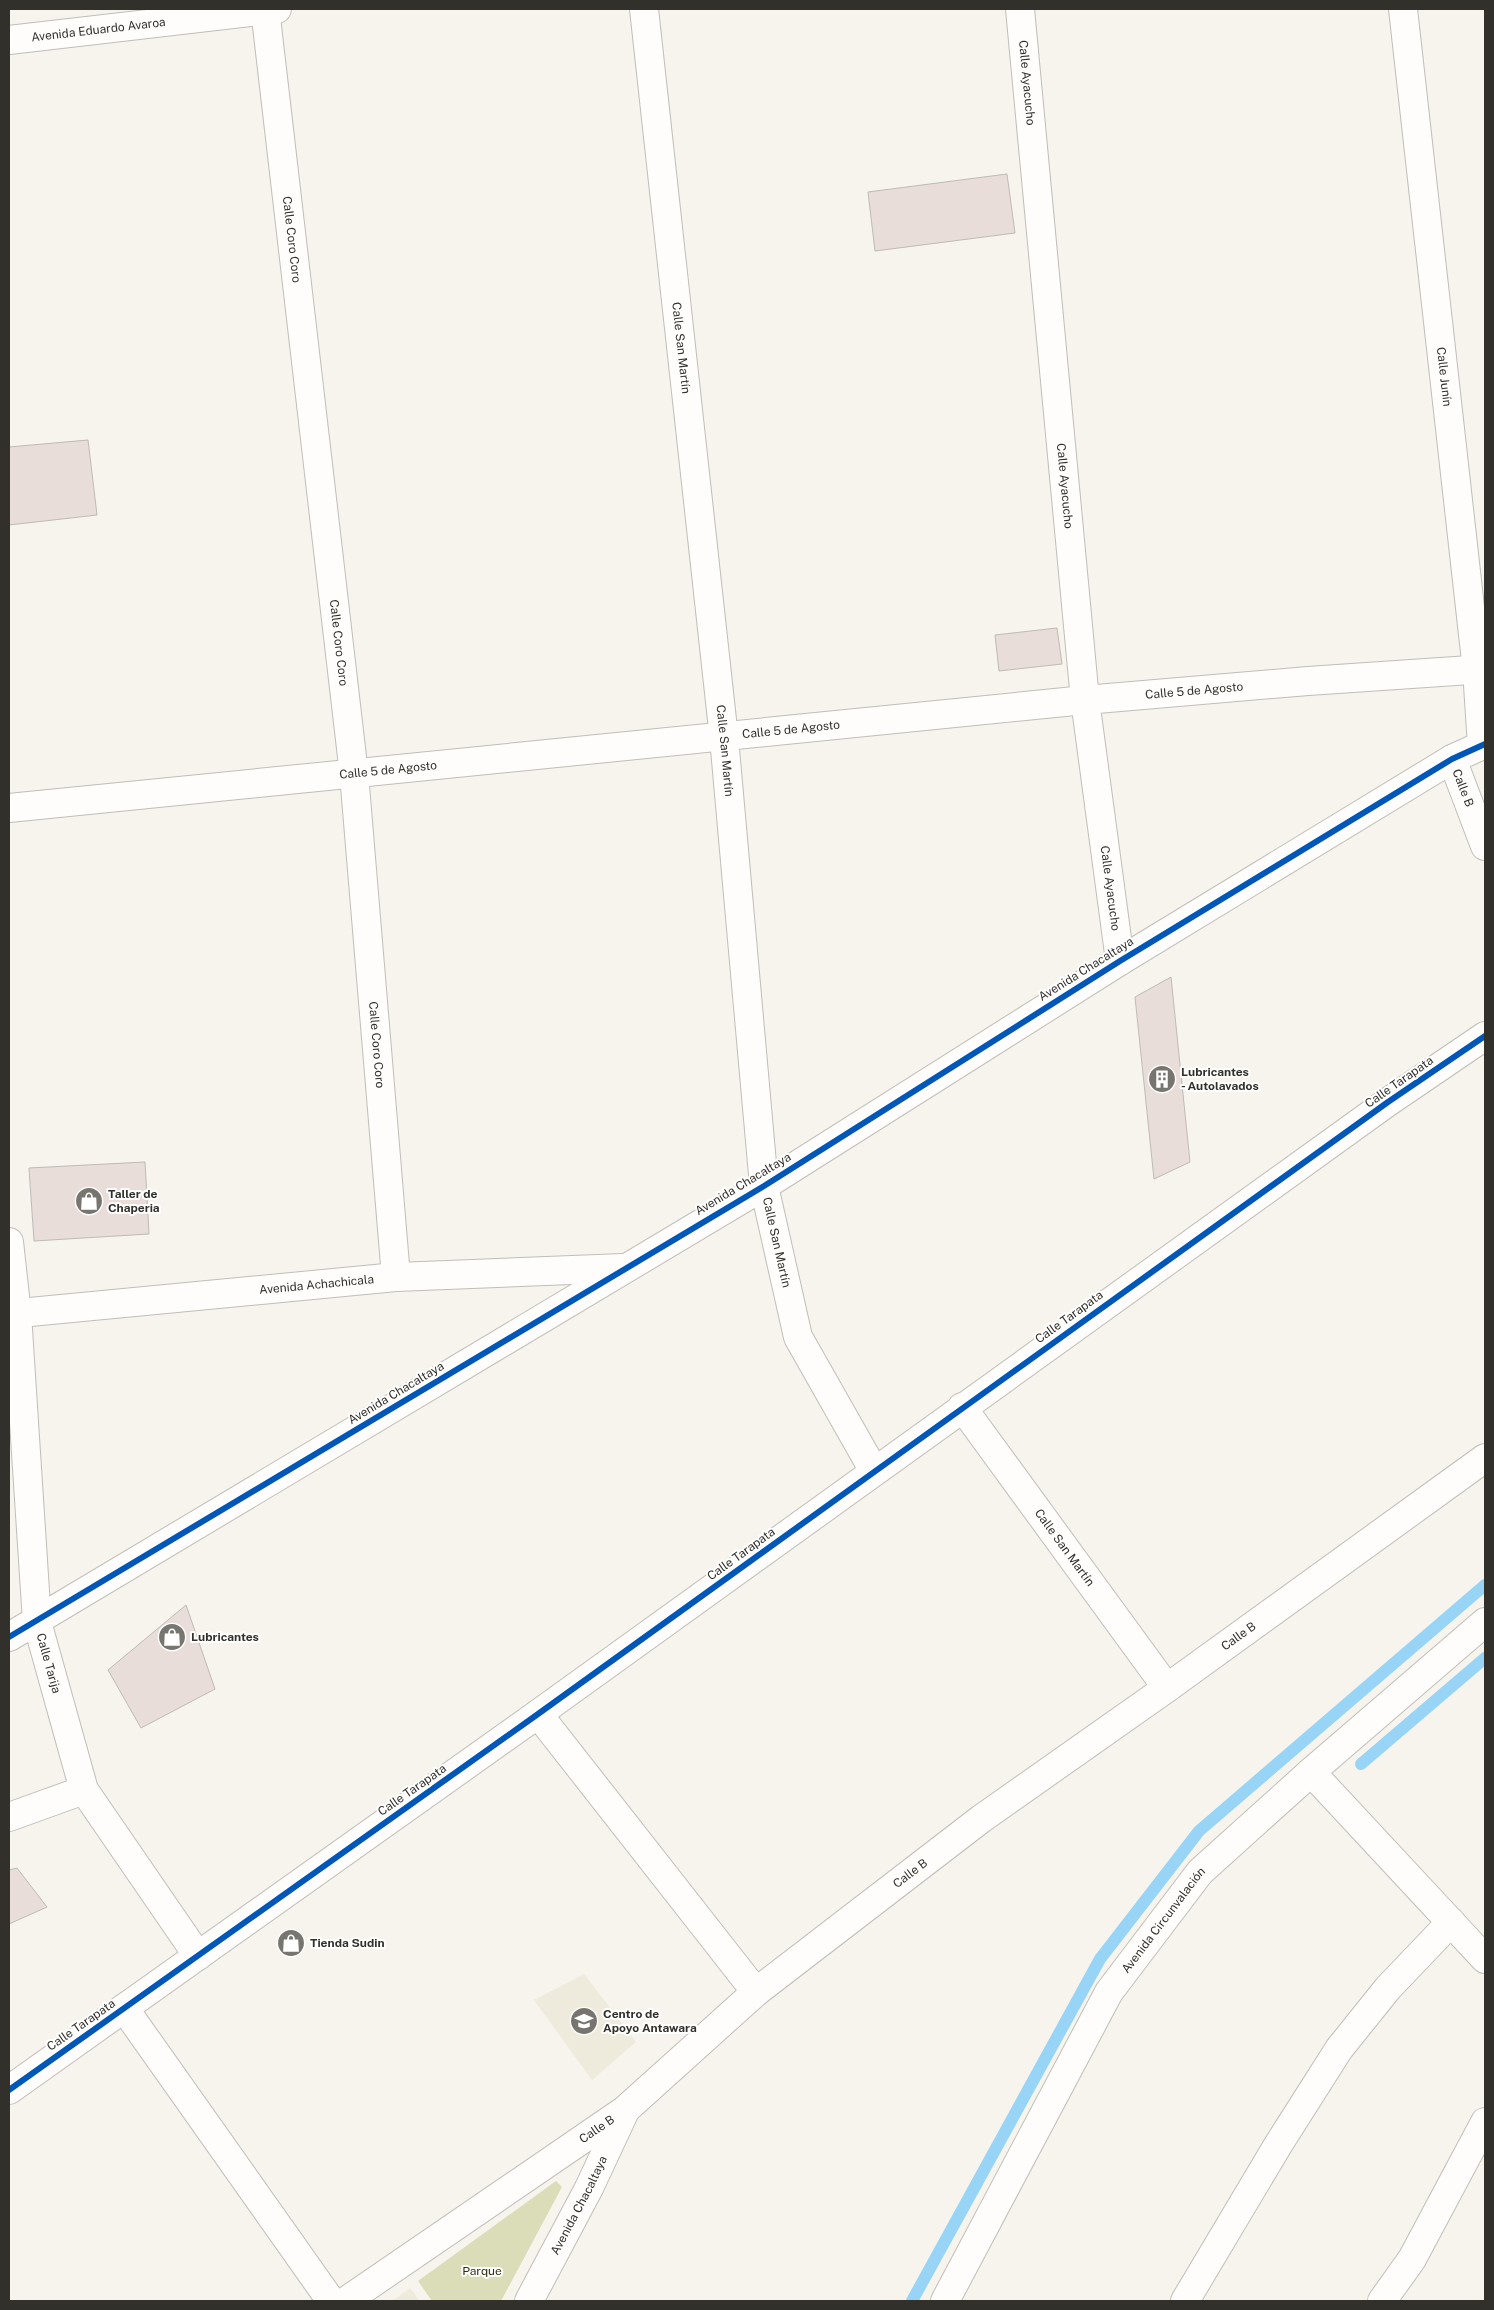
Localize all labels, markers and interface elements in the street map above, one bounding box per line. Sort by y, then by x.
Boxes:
street label: Avenida Eduardo Avaroa [30,15,166,44]
street label: Calle Ayacucho [1016,39,1038,126]
street label: Calle Coro Coro [280,195,304,284]
street label: Calle San Martín [669,301,693,395]
street label: Calle Junín [1434,346,1454,407]
street label: Calle Ayacucho [1054,443,1076,529]
street label: Calle Coro Coro [327,599,351,687]
street label: Calle 5 de Agosto [1145,680,1244,702]
street label: Calle San Martín [713,704,736,797]
street label: Calle 5 de Agosto [742,718,841,741]
street label: Calle 5 de Agosto [339,758,438,782]
street label: Calle B [1449,767,1477,809]
street label: Calle Ayacucho [1098,845,1123,932]
street label: Avenida Chacaltaya [1036,934,1136,1004]
street label: Calle Coro Coro [366,1001,387,1089]
street label: Calle Tarapata [1362,1053,1436,1111]
building icon: Lubricantes - Autolavados [1147,1064,1177,1094]
place label: Lubricantes - Autolavados [1181,1065,1259,1093]
street label: Avenida Chacaltaya [693,1150,793,1218]
shop icon: Taller de Chaperia [74,1186,104,1216]
place label: Taller de Chaperia [108,1187,160,1215]
street label: Calle San Martín [760,1196,794,1289]
street label: Avenida Achachicala [259,1272,375,1297]
street label: Calle Tarapata [1032,1288,1106,1346]
street label: Avenida Chacaltaya [346,1359,446,1427]
street label: Calle San Martín [1032,1506,1097,1589]
street label: Calle Tarapata [704,1525,778,1583]
street label: Calle B [1218,1619,1259,1653]
shop icon: Lubricantes [157,1622,187,1652]
place label: Lubricantes [191,1630,259,1644]
street label: Calle Tarija [33,1632,64,1695]
street label: Calle Tarapata [375,1761,449,1819]
street label: Calle B [890,1856,930,1891]
street label: Avenida Circunvalación [1119,1864,1208,1976]
shop icon: Tienda Sudin [276,1928,306,1958]
place label: Tienda Sudin [310,1936,385,1950]
street label: Calle Tarapata [44,1996,118,2054]
school or university icon: Centro de Apoyo Antawara [569,2006,599,2036]
place label: Centro de Apoyo Antawara [603,2007,697,2035]
street label: Calle B [577,2112,617,2146]
street label: Avenida Chacaltaya [548,2154,610,2257]
park label: Parque [462,2264,502,2278]

